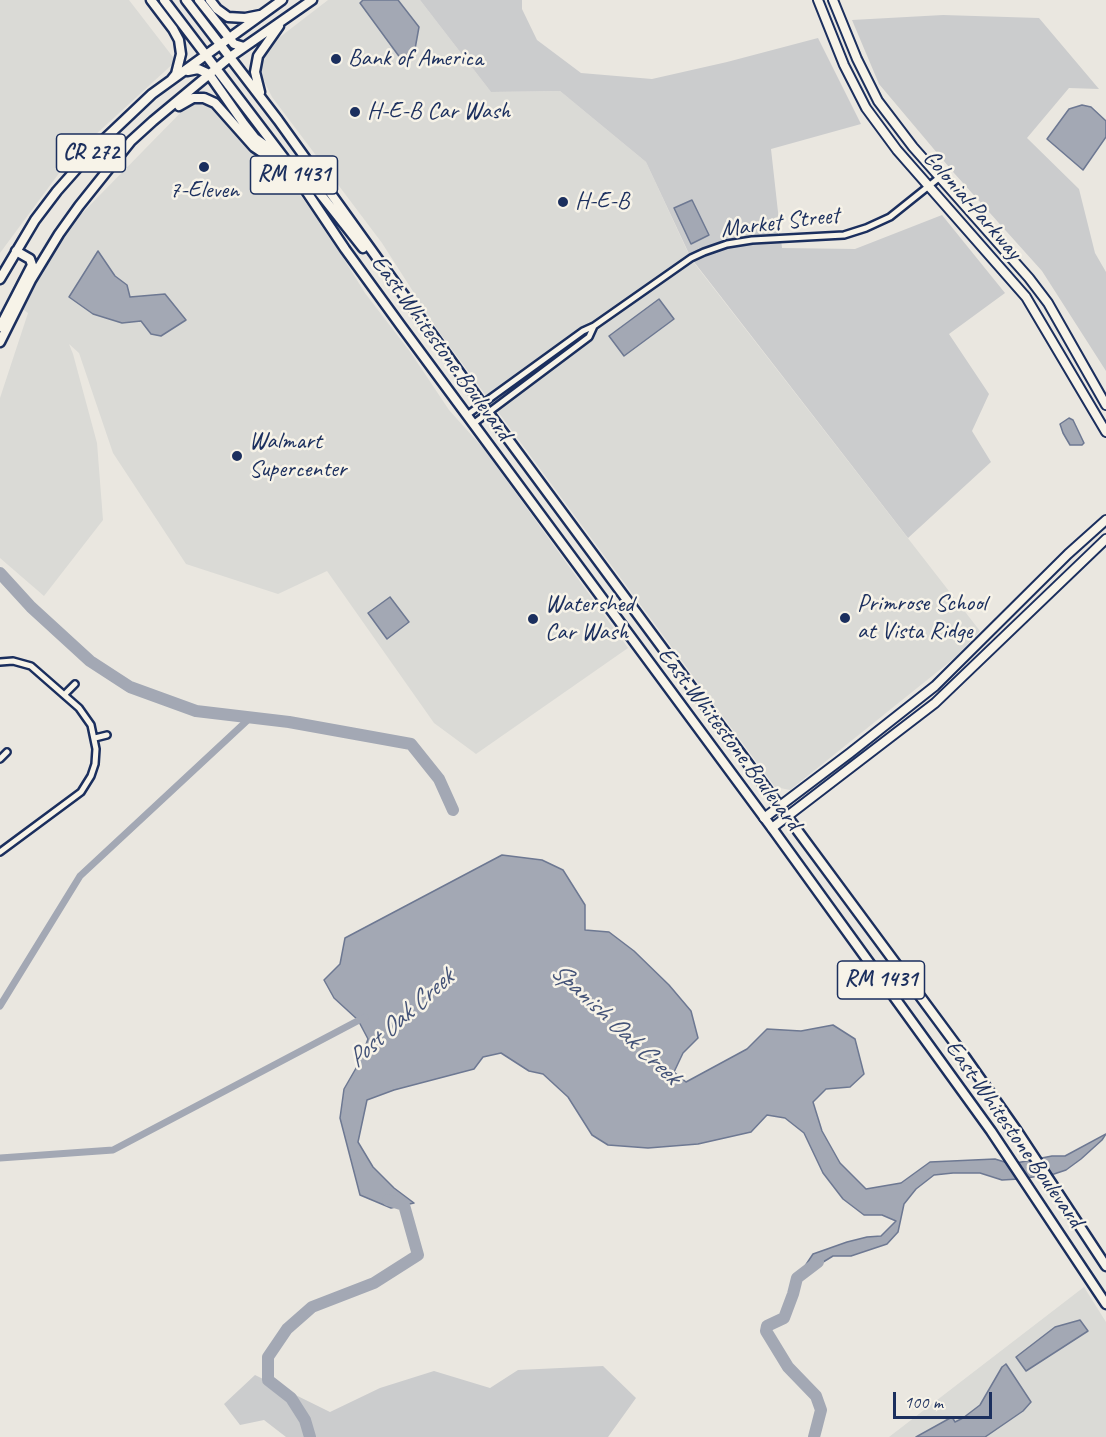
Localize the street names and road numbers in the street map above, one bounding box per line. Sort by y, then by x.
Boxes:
road number: CR 272 [56,134,125,172]
street label: Colonial Parkway [916,144,1028,266]
road number: RM 1431 [250,156,338,194]
street label: Market Street [719,201,841,245]
street label: East Whitestone Boulevard [364,250,518,446]
street label: East Whitestone Boulevard [651,642,807,836]
road number: RM 1431 [838,961,924,999]
street label: East Whitestone Boulevard [939,1035,1089,1233]

